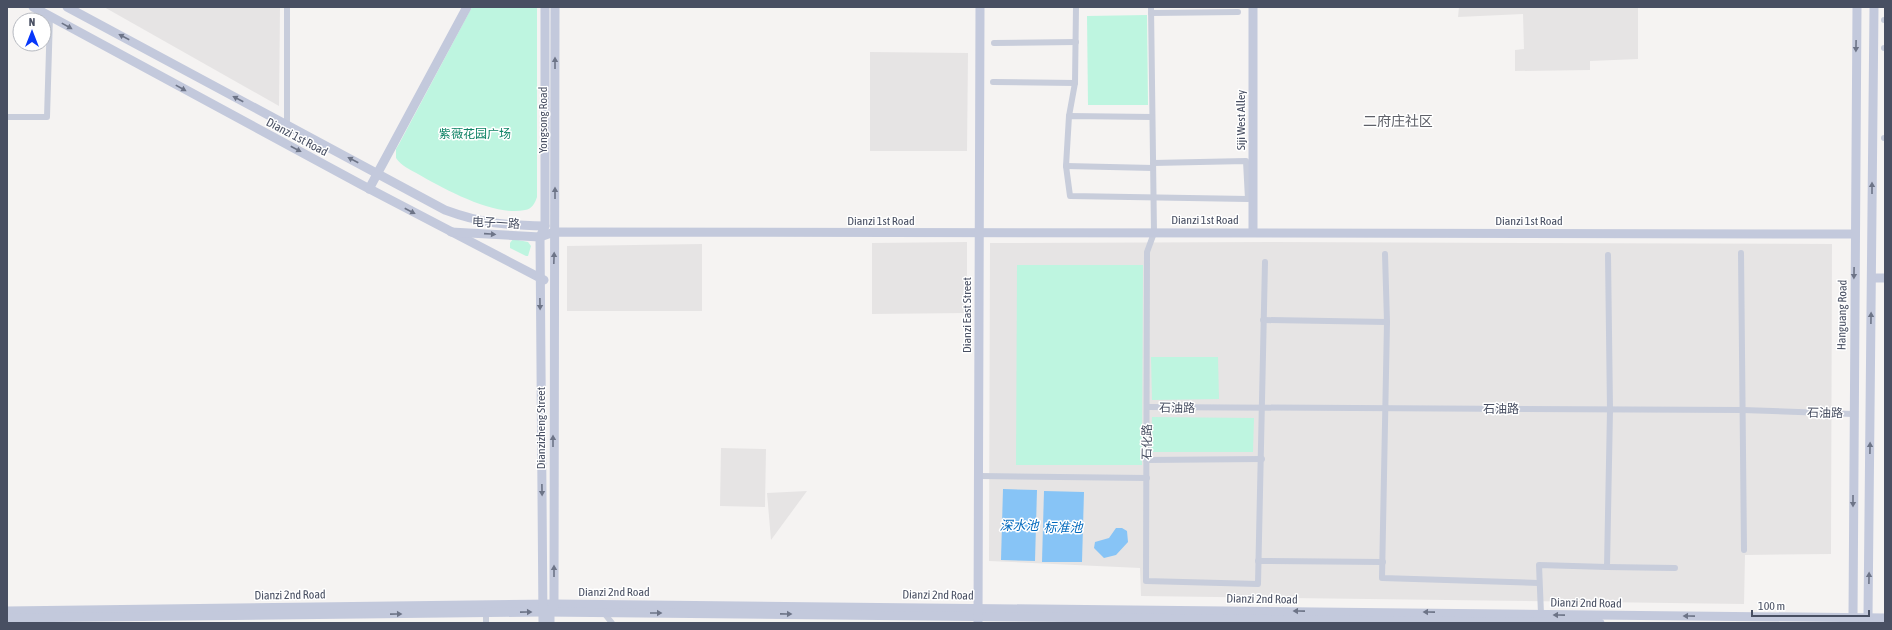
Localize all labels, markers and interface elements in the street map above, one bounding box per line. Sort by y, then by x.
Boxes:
north arrow [12,12,52,52]
text: N [29,16,35,28]
one-way arrow [61,22,73,29]
one-way arrow [118,34,129,41]
one-way arrow [1853,40,1860,52]
one-way arrow [552,56,558,69]
one-way arrow [175,85,187,91]
street label: Yongsong Road [536,87,550,153]
street label: Siji West Alley [1234,90,1248,150]
one-way arrow [232,95,244,102]
district label: 二府庄社区 [1363,113,1433,129]
street label: Dianzi 1st Road [264,115,330,159]
park label: 紫薇花园广场 [439,127,511,141]
one-way arrow [290,146,302,153]
one-way arrow [347,157,358,164]
one-way arrow [1869,181,1875,194]
one-way arrow [552,186,558,199]
one-way arrow [405,207,416,214]
street label: Dianzi 1st Road [1171,213,1239,227]
street label: Dianzi 1st Road [847,214,915,228]
street label: Dianzi 1st Road [1495,214,1563,228]
street label: 电子一路 [472,215,520,231]
one-way arrow [484,231,496,238]
one-way arrow [550,252,557,264]
one-way arrow [1851,267,1857,280]
street label: Dianzi East Street [960,276,974,353]
street label: Hanguang Road [1834,280,1850,350]
one-way arrow [537,298,543,311]
one-way arrow [1868,311,1874,324]
street label: Dianzizheng Street [534,386,548,469]
street label: 石油路 [1159,401,1195,415]
street label: 石油路 [1483,402,1519,416]
street label: 石油路 [1807,406,1843,420]
street label: 石化路 [1140,424,1154,460]
one-way arrow [550,434,556,447]
one-way arrow [1867,441,1873,454]
one-way arrow [539,484,545,497]
one-way arrow [1850,495,1856,508]
water label: 深水池 [999,518,1040,533]
water label: 标准池 [1043,520,1084,535]
one-way arrow [551,564,557,577]
one-way arrow [1866,571,1872,584]
street label: Dianzi 2nd Road [578,585,650,599]
street label: Dianzi 2nd Road [254,587,326,603]
street label: Dianzi 2nd Road [902,587,974,603]
street label: Dianzi 2nd Road [1226,591,1298,607]
scale bar [1752,592,1869,618]
street label: Dianzi 2nd Road [1550,595,1622,611]
text: 100 m [1758,599,1785,613]
one-way arrow [1292,608,1305,614]
one-way arrow [520,609,533,615]
one-way arrow [1422,609,1435,615]
one-way arrow [390,610,402,617]
one-way arrow [650,610,663,616]
one-way arrow [780,611,793,617]
one-way arrow [1552,612,1565,618]
one-way arrow [1682,613,1695,619]

